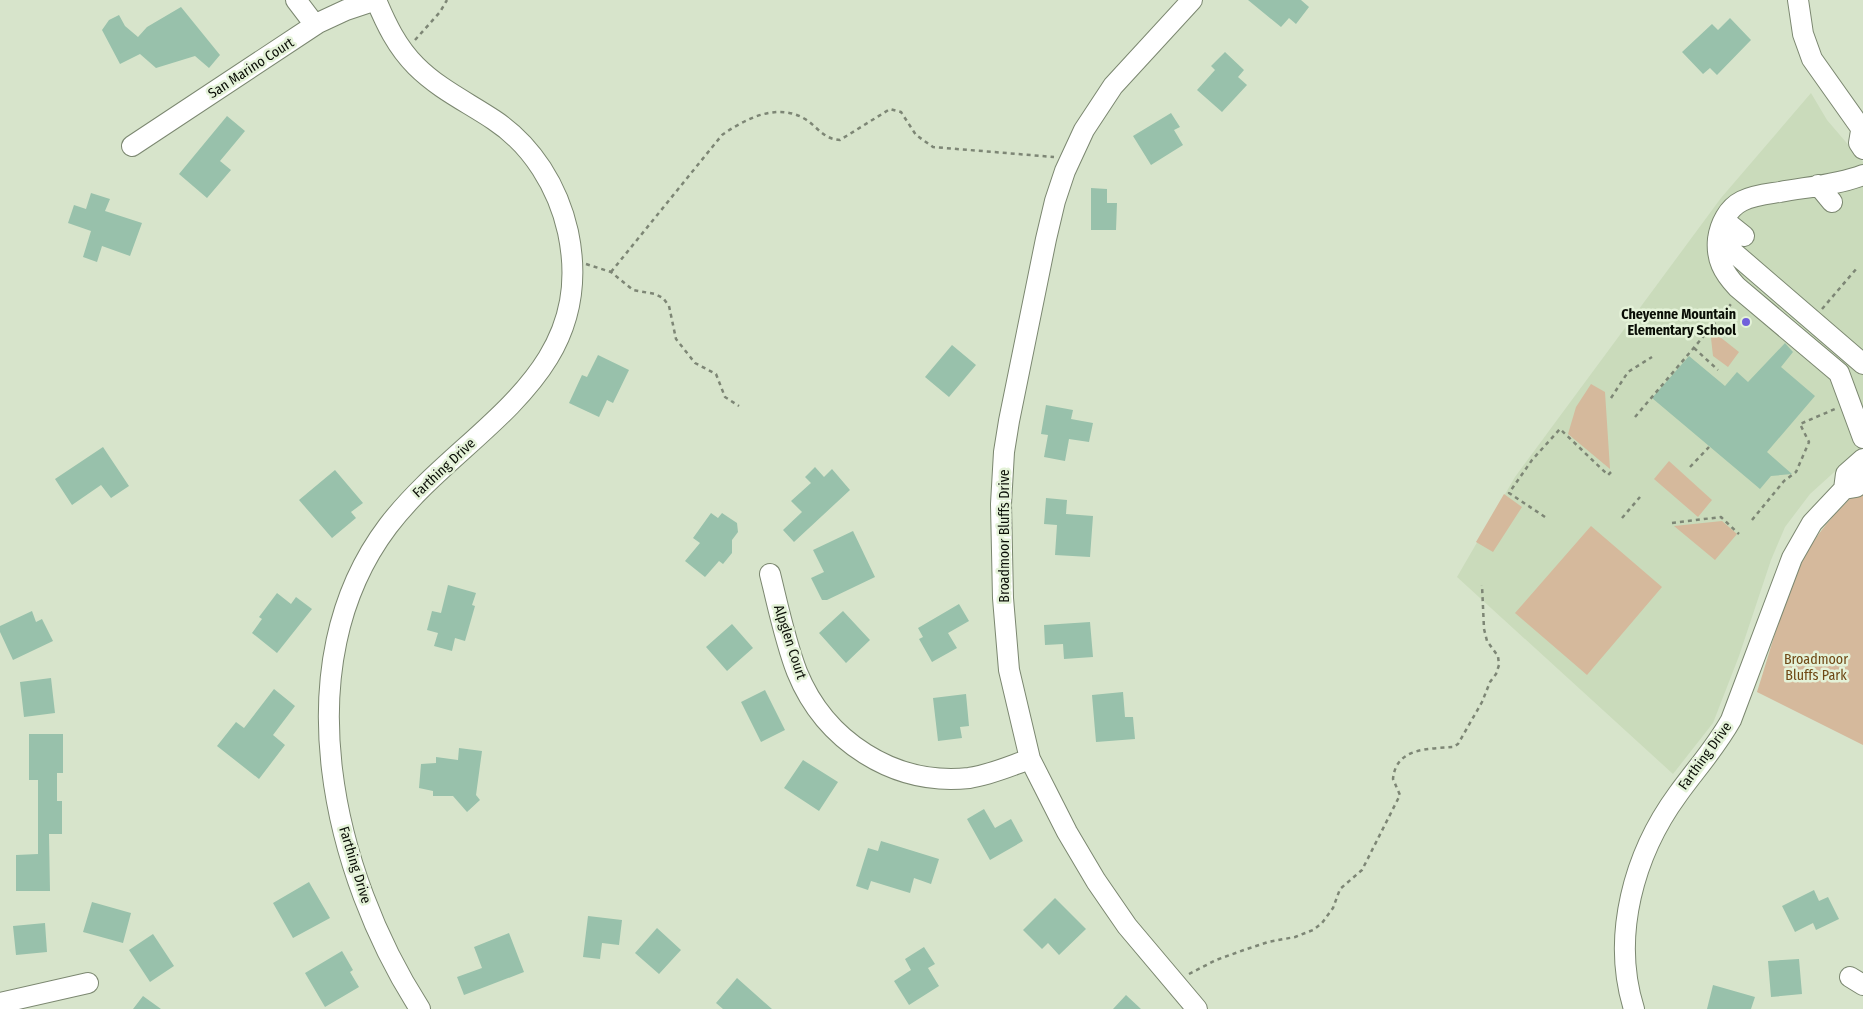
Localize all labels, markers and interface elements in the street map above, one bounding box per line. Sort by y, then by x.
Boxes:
street label: San Marino Court [205,34,297,102]
place label: Cheyenne Mountain Elementary School [1621,306,1736,339]
marker: Cheyenne Mountain Elementary School [1740,316,1752,328]
street label: Farthing Drive [409,435,479,501]
street label: Broadmoor Bluffs Drive [996,469,1013,603]
street label: Alpglen Court [770,603,810,682]
park label: Broadmoor Bluffs Park [1784,651,1848,684]
street label: Farthing Drive [1675,719,1735,793]
street label: Farthing Drive [335,825,375,906]

